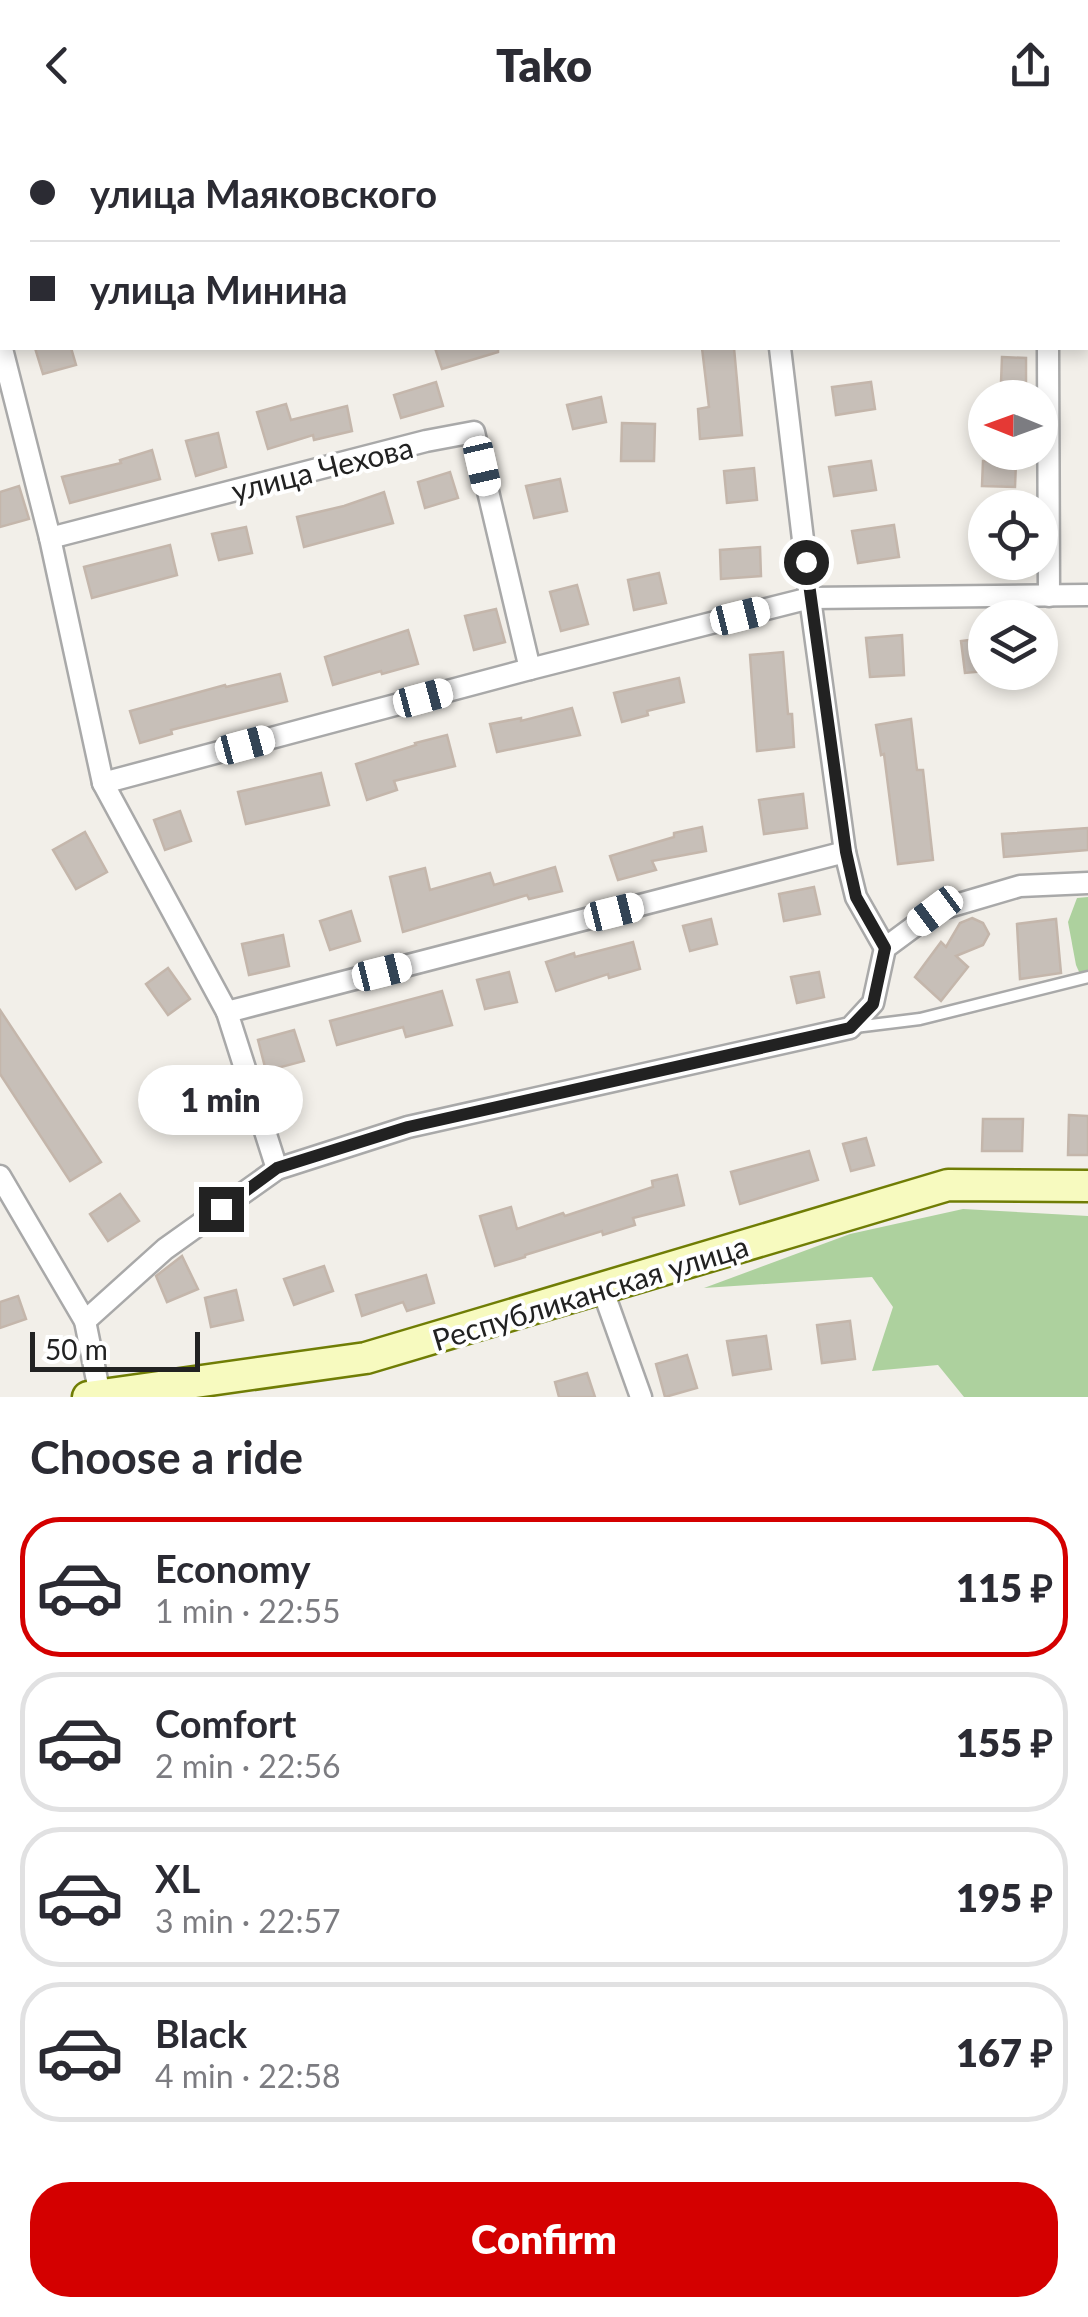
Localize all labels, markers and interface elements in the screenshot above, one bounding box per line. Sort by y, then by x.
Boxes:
icon: back [30,38,85,93]
text: Tako [496,38,592,92]
icon: share [1003,38,1058,93]
text: улица Маяковского [90,170,437,216]
text: улица Минина [90,266,348,312]
north arrow [968,380,1058,470]
map controls [968,380,1058,690]
street label: улица Чехова [228,428,416,508]
car [461,433,503,499]
button: locate [968,490,1058,580]
route start [784,540,829,585]
car [707,594,773,638]
button: layers [968,600,1058,690]
car [390,676,456,720]
car [212,723,278,767]
car [902,881,968,941]
car [581,890,647,934]
car [349,950,415,994]
callout: 1 min [138,1064,304,1134]
text: 1 min [181,1080,260,1119]
route end [199,1187,244,1232]
street label: Республиканская улица [428,1227,752,1357]
scale bar [30,1327,200,1372]
text: 50 m [45,1332,108,1366]
text: Choose a ride [30,1430,303,1484]
icon: car [35,1542,125,1632]
text: Economy [155,1545,310,1591]
text: 115 ₽ [956,1564,1053,1610]
text: 1 min · 22:55 [155,1591,341,1630]
icon: car [35,1697,125,1787]
text: Comfort [155,1700,296,1746]
text: 155 ₽ [956,1719,1053,1765]
text: 2 min · 22:56 [155,1746,341,1785]
icon: car [35,1852,125,1942]
text: XL [155,1855,200,1901]
text: 195 ₽ [956,1874,1053,1920]
text: 3 min · 22:57 [155,1901,341,1940]
icon: car [35,2007,125,2097]
text: Black [155,2010,247,2056]
text: 167 ₽ [956,2029,1053,2075]
text: 4 min · 22:58 [155,2056,341,2095]
button: Confirm [30,2182,1058,2297]

